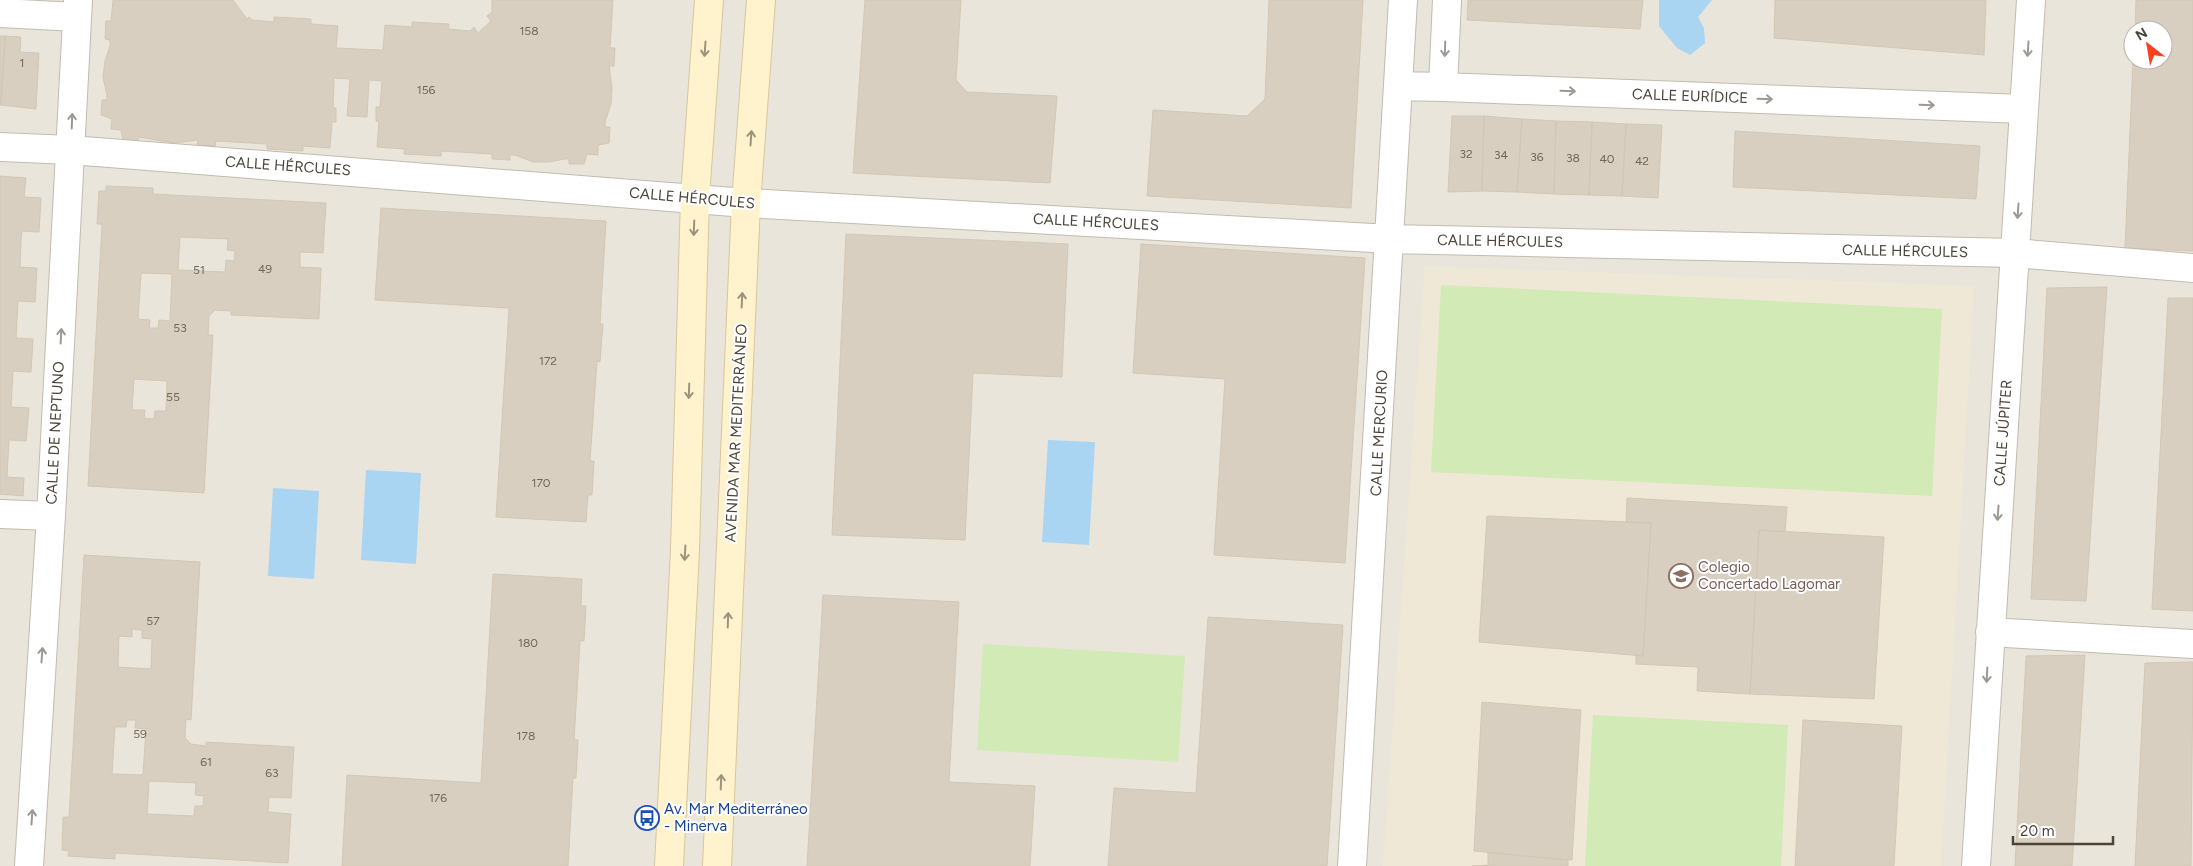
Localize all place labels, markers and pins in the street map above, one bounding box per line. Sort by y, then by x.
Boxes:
place label: Colegio Concertado Lagomar [1698,558,1840,593]
school or university icon: Colegio Concertado Lagomar [1668,563,1694,589]
place label: Av. Mar Mediterráneo - Minerva [664,800,808,835]
bus stop icon: Av. Mar Mediterráneo - Minerva [634,805,660,831]

